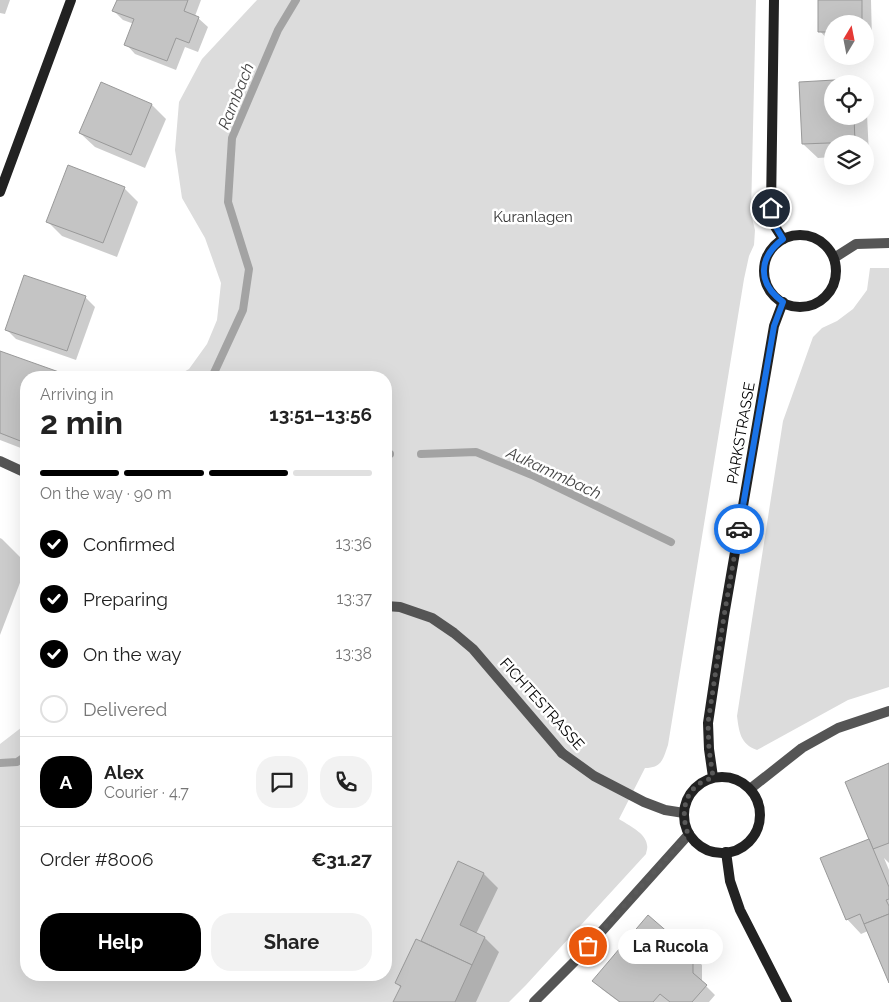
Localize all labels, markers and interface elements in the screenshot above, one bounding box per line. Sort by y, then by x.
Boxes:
north arrow [824,15,874,65]
map controls [824,15,874,185]
water label: Rambach [214,60,258,132]
button: locate [824,75,874,125]
button: layers [824,135,874,185]
pin [750,187,792,229]
icon: home [757,194,785,222]
park label: Kuranlagen [493,208,573,226]
street label: PARKSTRASSE [723,380,759,486]
text: Arriving in [40,385,114,404]
text: 13:51–13:56 [269,403,372,425]
text: 2 min [40,404,123,441]
water label: Aukammbach [503,442,604,503]
text: On the way · 90 m [40,484,172,503]
courier [714,504,764,554]
icon: car [725,515,753,543]
icon: check [40,530,68,558]
text: Confirmed [83,533,175,555]
text: 13:36 [335,534,372,553]
icon: check [40,585,68,613]
text: Preparing [83,588,168,610]
text: 13:37 [337,589,372,608]
icon: check [40,640,68,668]
text: On the way [83,643,182,665]
text: 13:38 [336,644,372,663]
street label: FICHTESTRASSE [496,654,588,754]
text: Delivered [83,698,167,720]
button: chat [256,756,308,808]
button: phone [320,756,372,808]
text: Alex [104,761,144,783]
text: A [60,771,72,793]
text: Courier · 4.7 [104,783,189,802]
text: Order #8006 [40,848,154,870]
text: €31.27 [311,848,372,870]
button: Help [40,913,201,971]
button: Share [211,913,372,971]
pin [567,925,609,967]
callout: La Rucola [618,928,723,964]
icon: bag [574,932,602,960]
text: La Rucola [633,937,708,956]

